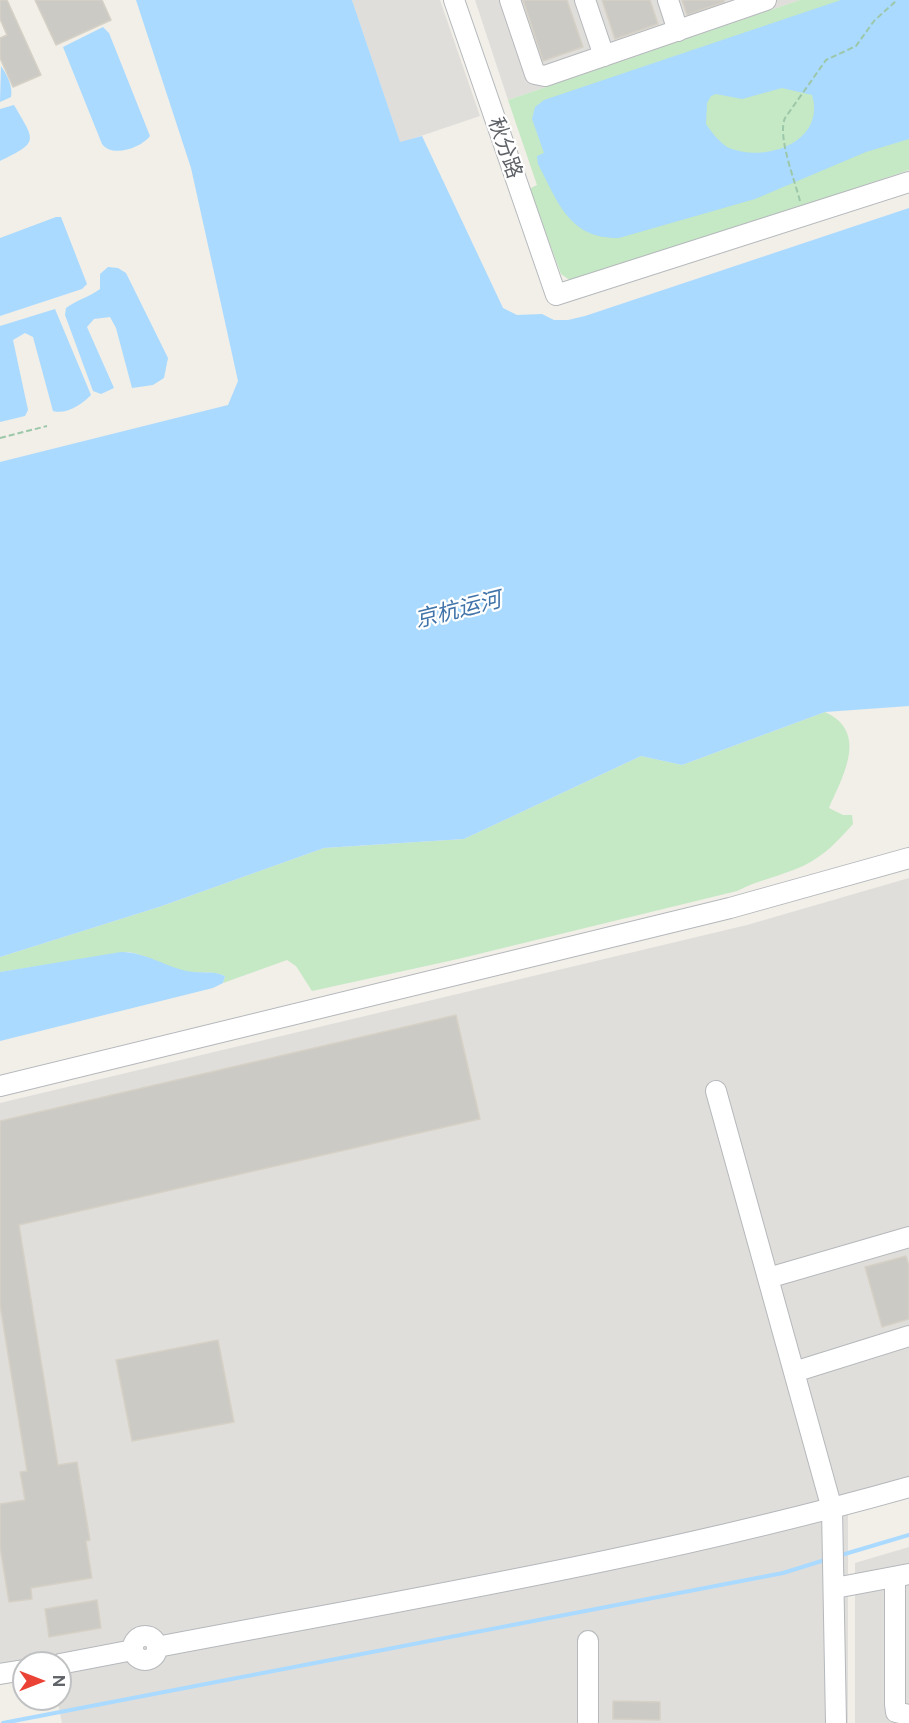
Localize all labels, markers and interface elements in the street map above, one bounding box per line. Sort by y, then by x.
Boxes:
street label: 秋分路 [483,114,527,182]
water label: 京杭运河 [412,587,504,633]
north arrow [12,1651,72,1711]
text: N [49,1675,68,1687]

